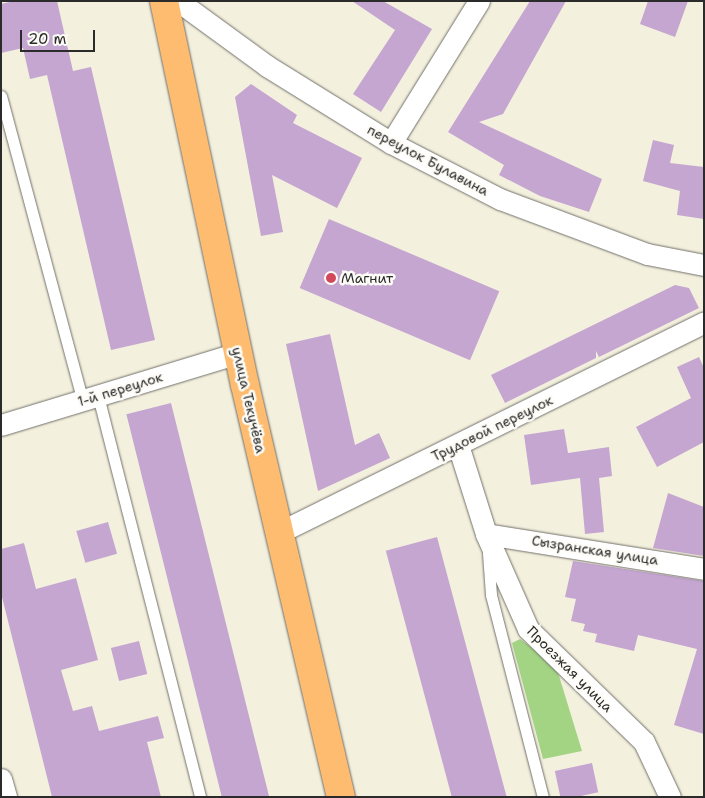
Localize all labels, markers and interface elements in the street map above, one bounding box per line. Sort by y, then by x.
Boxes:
scale bar [22,20,98,52]
text: 20 m [28,29,67,49]
street label: переулок Булавина [365,121,491,199]
place label: Магнит [341,270,393,286]
marker: Магнит [325,272,337,284]
street label: улица Текучёва [229,345,269,455]
street label: 1-й переулок [75,368,165,410]
street label: Трудовой переулок [429,391,555,465]
street label: Сызранская улица [531,532,659,568]
street label: Проезжая улица [524,623,616,715]

